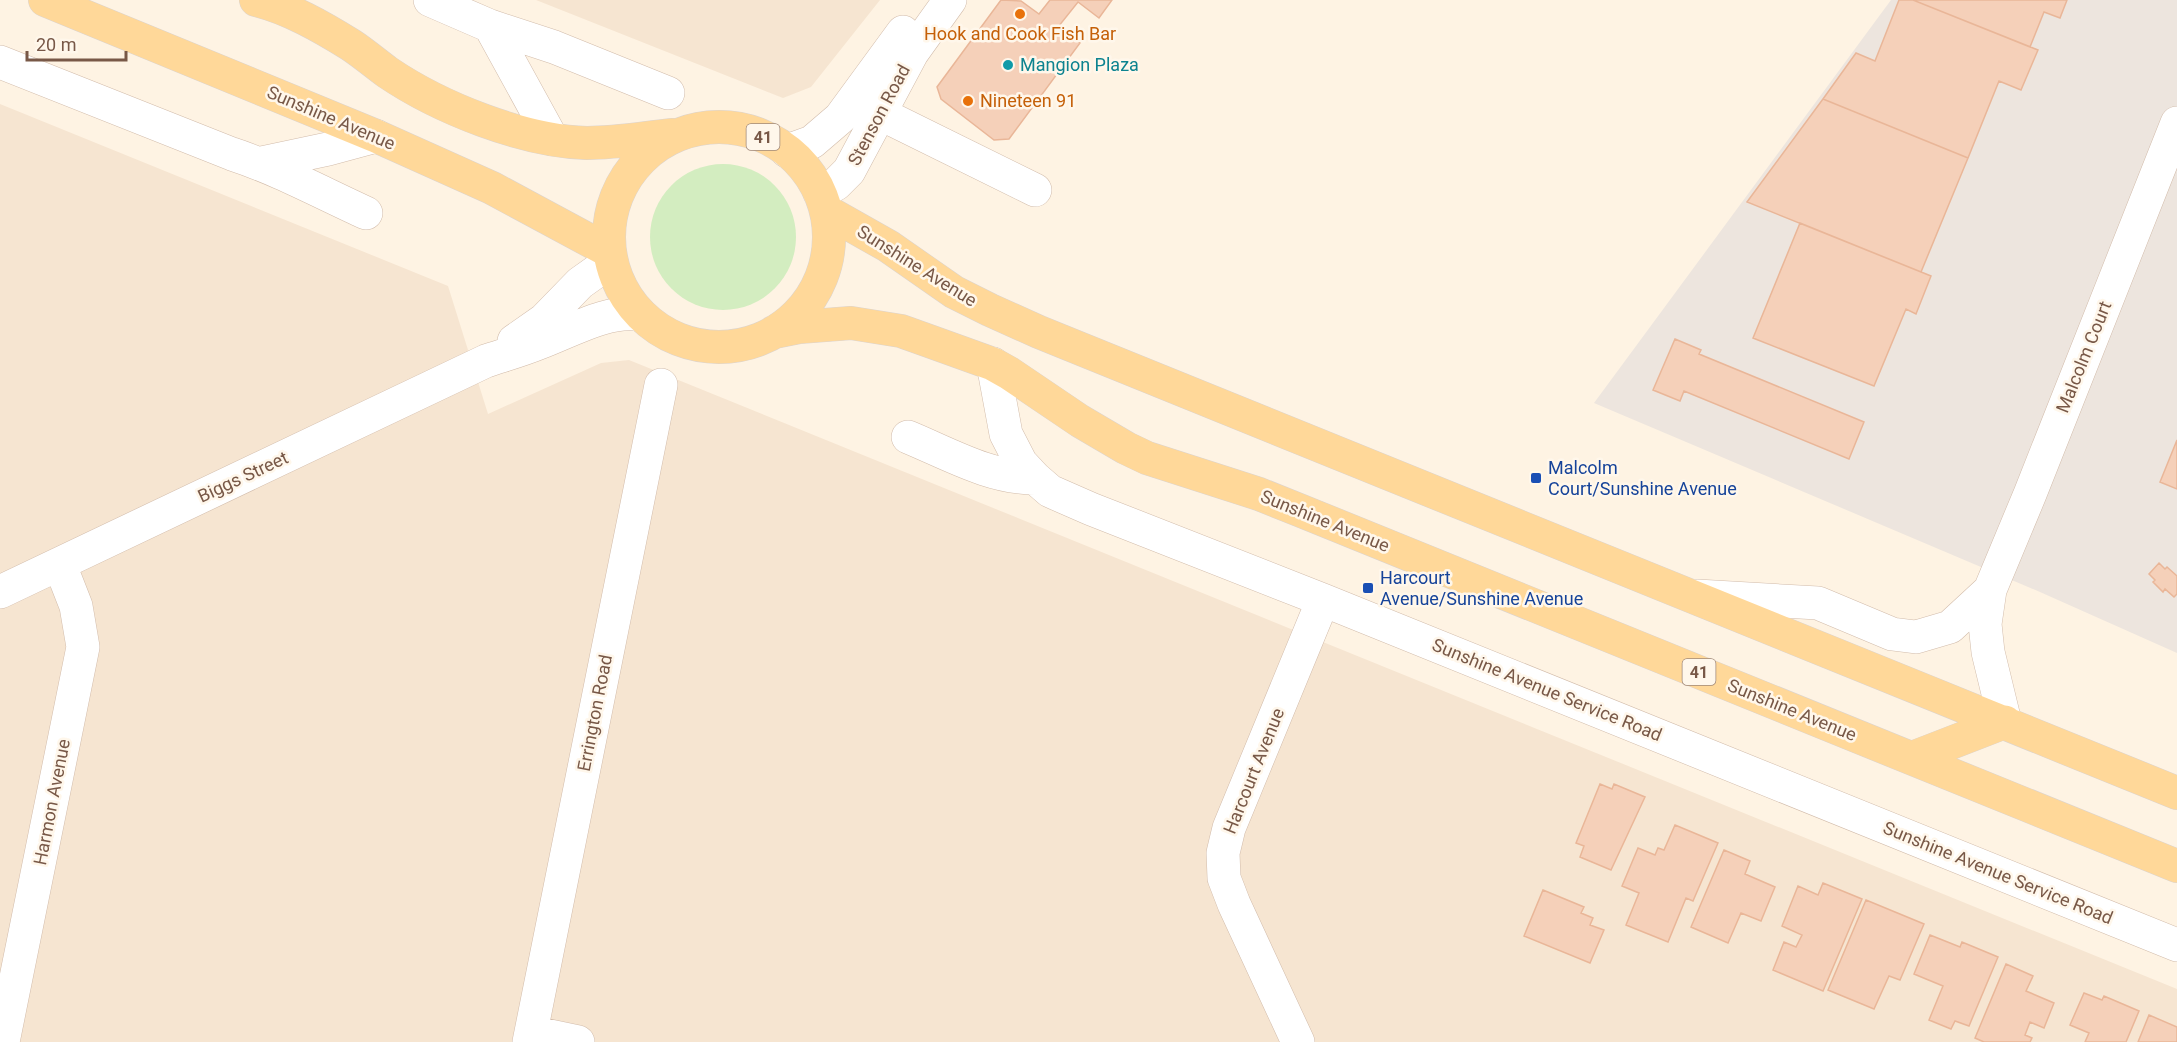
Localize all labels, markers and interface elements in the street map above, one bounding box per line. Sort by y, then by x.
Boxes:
marker: Hook and Cook Fish Bar [1013,7,1027,21]
place label: Hook and Cook Fish Bar [924,23,1116,44]
scale bar [27,24,126,62]
text: 20 m [36,34,76,55]
place label: Mangion Plaza [1020,54,1139,75]
marker: Mangion Plaza [1001,58,1015,72]
street label: Stenson Road [843,61,914,169]
street label: Sunshine Avenue [264,81,398,154]
place label: Nineteen 91 [980,90,1076,111]
marker: Nineteen 91 [961,94,975,108]
road number: 41 [746,124,780,150]
street label: Sunshine Avenue [854,220,981,311]
street label: Malcolm Court [2052,298,2116,416]
street label: Biggs Street [194,446,291,507]
place label: Malcolm Court/Sunshine Avenue [1548,457,1737,499]
marker: Malcolm Court/Sunshine Avenue [1529,471,1543,485]
street label: Sunshine Avenue [1258,485,1393,556]
place label: Harcourt Avenue/Sunshine Avenue [1380,567,1583,609]
marker: Harcourt Avenue/Sunshine Avenue [1361,581,1375,595]
street label: Sunshine Avenue Service Road [1429,634,1665,745]
street label: Errington Road [573,653,616,773]
road number: 41 [1682,659,1716,685]
street label: Sunshine Avenue [1725,674,1860,745]
street label: Harcourt Avenue [1219,705,1288,837]
street label: Harmon Avenue [29,737,74,867]
street label: Sunshine Avenue Service Road [1880,817,2116,928]

